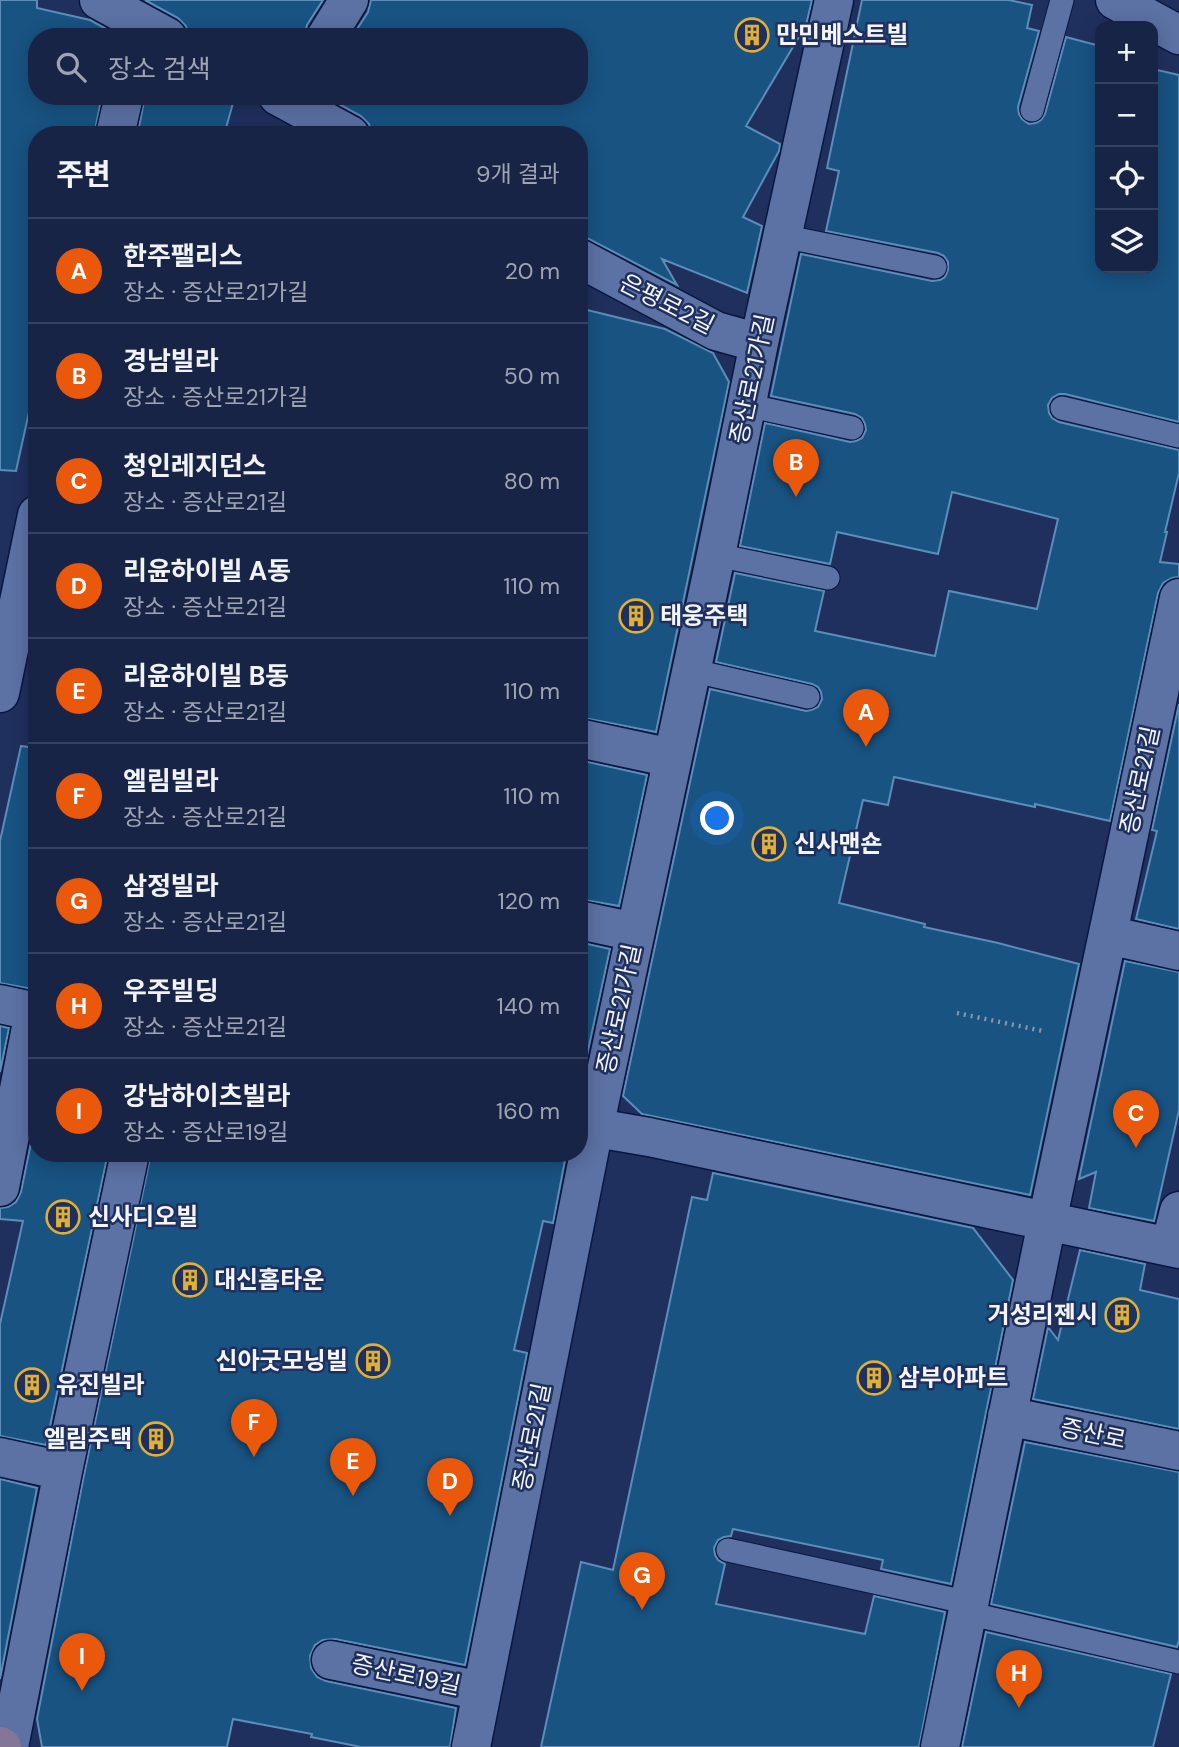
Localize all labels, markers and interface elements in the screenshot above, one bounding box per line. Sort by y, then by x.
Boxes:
building icon: 만민베스트빌 [733,16,771,54]
place label: 만민베스트빌 [776,19,908,50]
map controls [1095,21,1158,273]
button: + [1095,21,1158,84]
search box [28,28,588,105]
icon: search [52,48,90,86]
text: 장소 검색 [108,52,211,86]
button: − [1095,84,1158,147]
button: locate [1095,147,1158,210]
text: 주변 [56,155,111,194]
text: 9개 결과 [476,159,560,189]
button: layers [1095,210,1158,273]
text: 한주팰리스 [123,239,243,273]
text: A [71,256,87,286]
text: 20 m [505,256,560,286]
street label: 은평로2길 [615,267,720,341]
text: 장소 · 증산로21가길 [123,277,308,307]
street label: 증산로21가길 [723,311,780,447]
text: 경남빌라 [123,344,219,378]
text: B [72,361,86,391]
text: 50 m [504,361,560,391]
text: 장소 · 증산로21가길 [123,382,308,412]
pin: B [773,439,819,497]
text: 청인레지던스 [123,449,267,483]
text: C [71,466,87,496]
text: 80 m [504,466,560,496]
text: 장소 · 증산로21길 [123,487,287,517]
text: 리윤하이빌 A동 [123,554,291,588]
text: D [71,571,87,601]
text: 110 m [503,571,560,601]
text: 장소 · 증산로21길 [123,592,287,622]
building icon: 태웅주택 [617,597,655,635]
place label: 태웅주택 [660,600,748,631]
text: 리윤하이빌 B동 [123,659,289,693]
text: E [72,676,86,706]
text: 110 m [503,676,560,706]
pin: A [843,689,889,747]
text: 장소 · 증산로21길 [123,697,287,727]
street label: 증산로21길 [1113,723,1166,837]
text: 엘림빌라 [123,764,219,798]
text: F [73,781,85,811]
text: 110 m [503,781,560,811]
your location [700,801,734,835]
text: 장소 · 증산로21길 [123,802,287,832]
building icon: 신사맨숀 [750,825,788,863]
place label: 신사맨숀 [794,828,882,859]
text: 삼정빌라 [123,869,219,903]
text: G [70,886,88,916]
text: 120 m [497,886,560,916]
text: 장소 · 증산로21길 [123,907,287,937]
street label: 증산로21가길 [590,941,647,1077]
text: 우주빌딩 [123,974,219,1008]
text: H [71,991,87,1021]
text: 140 m [497,991,560,1021]
text: 장소 · 증산로21길 [123,1012,287,1042]
text: 강남하이츠빌라 [123,1079,290,1113]
pin: C [1113,1090,1159,1148]
text: I [76,1096,82,1126]
text: 160 m [496,1096,560,1126]
text: 장소 · 증산로19길 [123,1117,288,1147]
building icon: 신사디오빌 [44,1198,82,1236]
place label: 신사디오빌 [88,1201,198,1232]
building icon: 대신홈타운 [171,1261,209,1299]
place label: 대신홈타운 [214,1264,324,1295]
building icon: 거성리젠시 [1103,1296,1141,1334]
place label: 거성리젠시 [988,1299,1098,1330]
building icon: 신아굿모닝빌 [354,1342,392,1380]
place label: 신아굿모닝빌 [216,1345,348,1376]
building icon: 삼부아파트 [855,1359,893,1397]
place label: 삼부아파트 [898,1362,1008,1393]
building icon: 유진빌라 [13,1366,51,1404]
place label: 유진빌라 [56,1369,144,1400]
street label: 증산로21길 [506,1380,557,1494]
pin: F [231,1399,277,1457]
street label: 증산로 [1057,1411,1129,1456]
building icon: 엘림주택 [137,1420,175,1458]
place label: 엘림주택 [44,1423,132,1454]
pin: E [330,1438,376,1496]
pin: D [427,1458,473,1516]
pin: G [619,1552,665,1610]
pin: I [59,1633,105,1691]
street label: 증산로19길 [349,1648,464,1701]
pin: H [996,1650,1042,1708]

